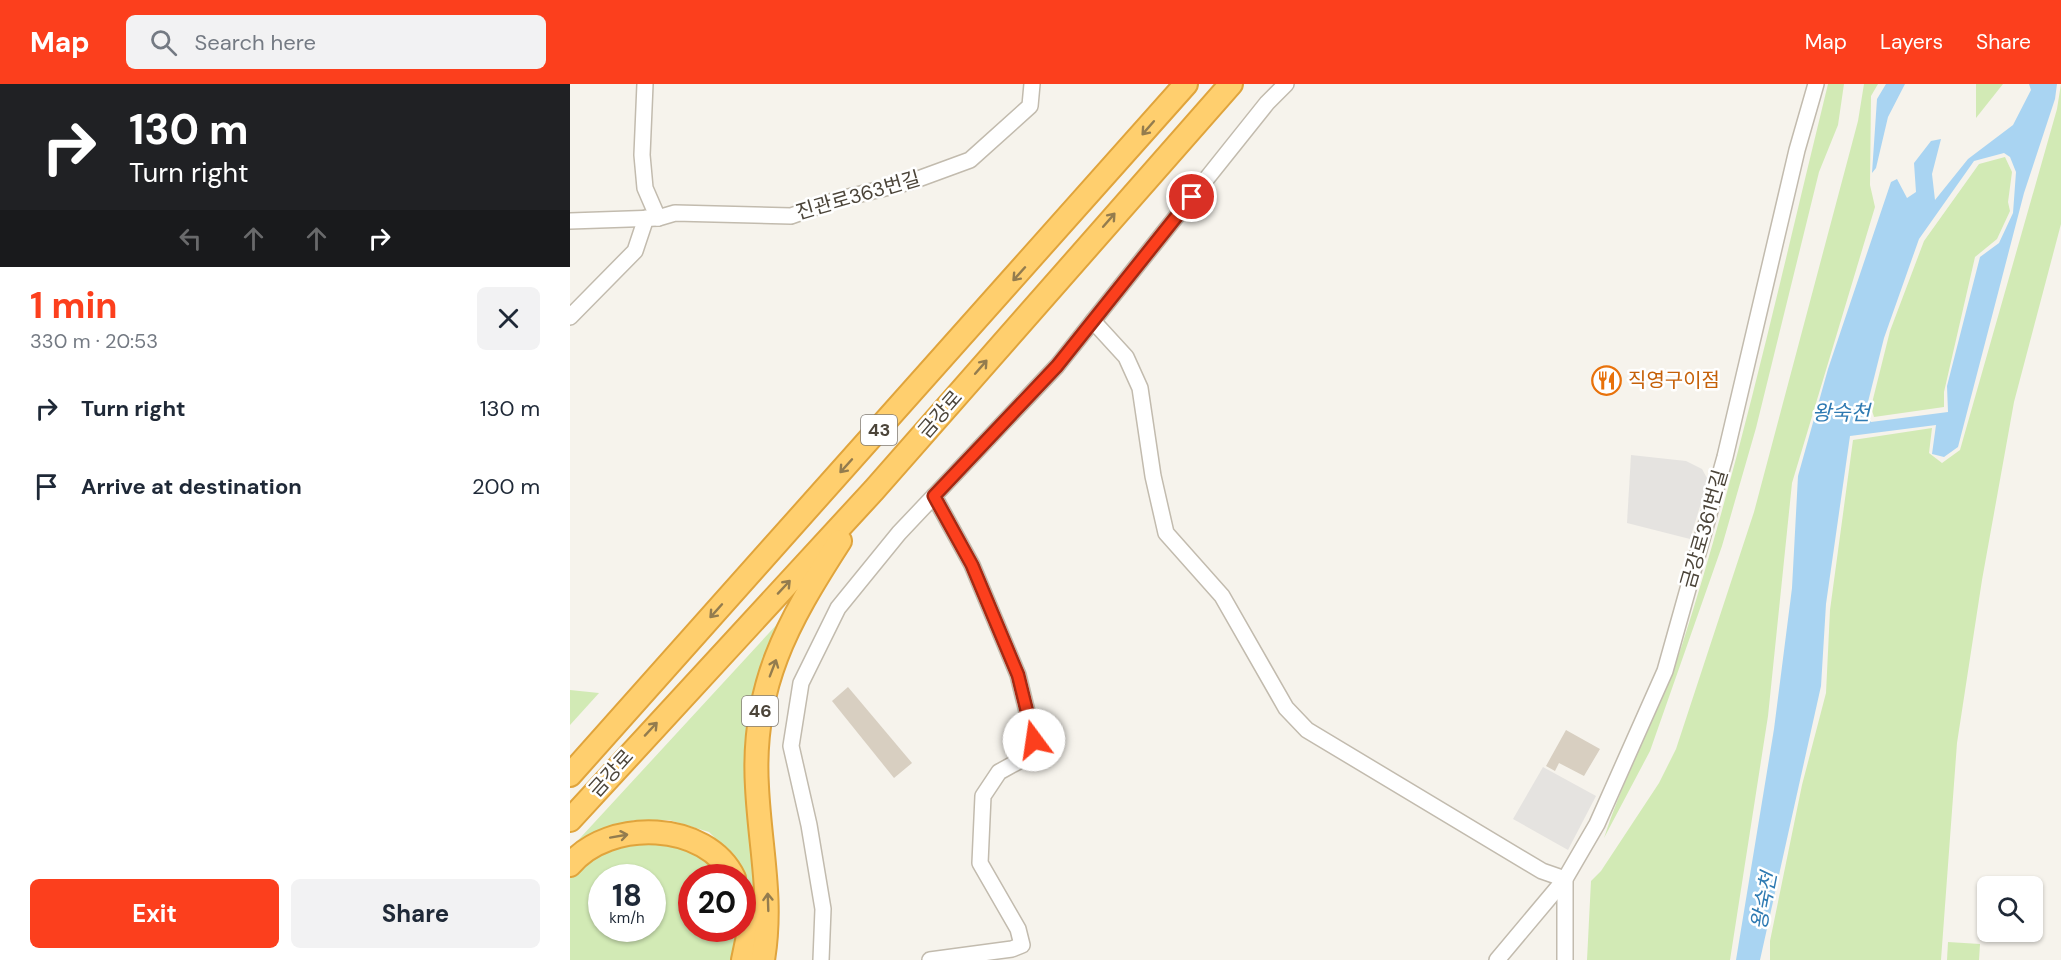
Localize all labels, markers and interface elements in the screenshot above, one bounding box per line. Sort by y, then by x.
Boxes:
search box [126,15,546,69]
text: Map [30,24,90,61]
icon: search [147,26,180,59]
text: Search here [195,28,316,57]
text: Map [1805,28,1847,56]
text: Layers [1880,28,1943,56]
text: Share [1976,28,2031,56]
text: 130 m [129,102,249,157]
icon: right [30,108,108,186]
one-way arrow [1141,120,1154,136]
text: Turn right [129,155,249,190]
street label: 진관로363번길 [793,165,923,225]
pin [1166,171,1217,222]
icon: arrive [1175,180,1208,213]
one-way arrow [1102,213,1116,228]
icon: left [174,222,207,255]
icon: ahead [237,222,270,255]
icon: ahead [300,222,333,255]
icon: right [363,222,396,255]
one-way arrow [1012,266,1026,281]
text: 1 min [30,282,118,329]
button: close [477,287,540,350]
text: 330 m · 20:53 [30,328,158,354]
one-way arrow [974,360,988,375]
restaurant icon: 직영구이점 [1591,364,1623,396]
place label: 직영구이점 [1628,367,1720,393]
street label: 금강로 [912,385,968,443]
icon: right [30,392,63,425]
text: Turn right [81,394,186,423]
text: 130 m [480,394,540,423]
water label: 왕숙천 [1812,399,1873,427]
road number: 43 [861,415,897,445]
one-way arrow [839,458,853,473]
street label: 금강로361번길 [1675,466,1733,592]
icon: arrive [30,470,63,503]
text: Arrive at destination [81,472,302,501]
text: 200 m [472,472,540,501]
one-way arrow [777,579,791,594]
one-way arrow [709,604,723,619]
one-way arrow [768,659,779,678]
road number: 46 [742,696,778,726]
position arrow [1002,708,1066,772]
one-way arrow [644,722,658,737]
street label: 금강로 [583,744,639,802]
one-way arrow [609,830,628,841]
speed limit sign: 20 [678,864,756,942]
water label: 왕숙천 [1745,867,1784,932]
text: 18 [612,876,642,915]
map controls [1977,876,2043,942]
button: search [1977,876,2043,942]
button: Exit [30,879,279,948]
button: Share [291,879,540,948]
one-way arrow [762,892,773,912]
text: km/h [609,908,645,928]

